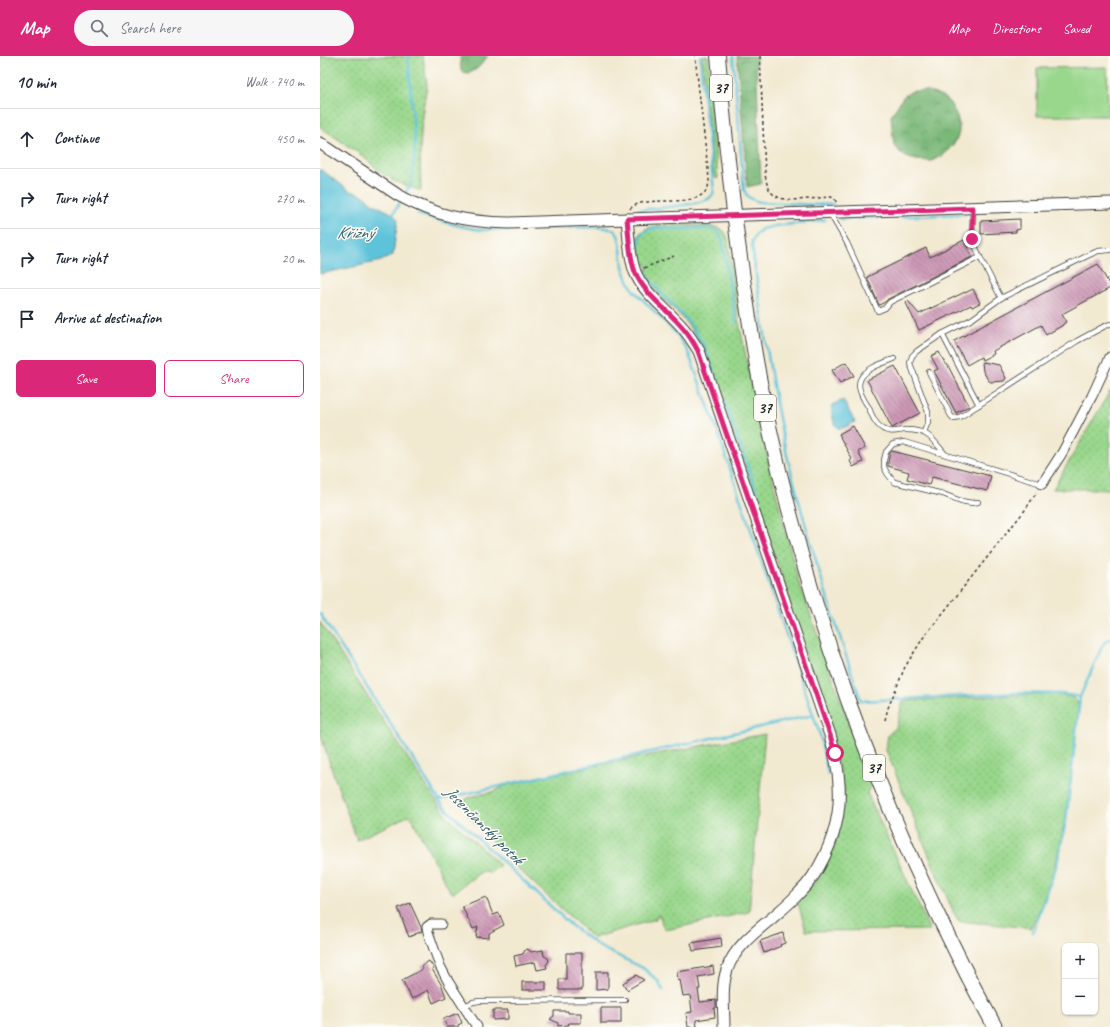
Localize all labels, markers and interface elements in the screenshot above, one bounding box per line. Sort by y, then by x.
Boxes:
search box [74,10,354,46]
text: Map [20,16,50,40]
icon: search [88,17,110,39]
text: Search here [120,19,181,38]
text: Map [949,20,970,37]
text: Directions [992,20,1041,37]
text: Saved [1063,20,1090,37]
text: 10 min [16,72,56,93]
text: Walk · 740 m [245,74,304,90]
road number: 37 [710,75,732,101]
icon: ahead [16,128,38,150]
text: Continue [54,129,99,148]
text: 450 m [276,131,304,147]
icon: right [16,188,38,210]
text: Turn right [54,189,107,208]
text: 270 m [276,191,304,207]
water label: Křižný [337,222,377,243]
route end [963,230,981,248]
icon: right [16,248,38,270]
text: Turn right [54,249,107,268]
text: 20 m [282,251,304,267]
icon: arrive [16,308,38,330]
text: Arrive at destination [54,309,161,328]
button: Save [16,360,156,397]
button: Share [164,360,304,397]
road number: 37 [754,395,776,421]
route start [826,744,844,762]
road number: 37 [863,755,885,781]
water label: Jesenčanský potok [439,780,530,871]
map controls [1062,943,1098,1015]
button: + [1062,943,1098,979]
button: − [1062,979,1098,1015]

